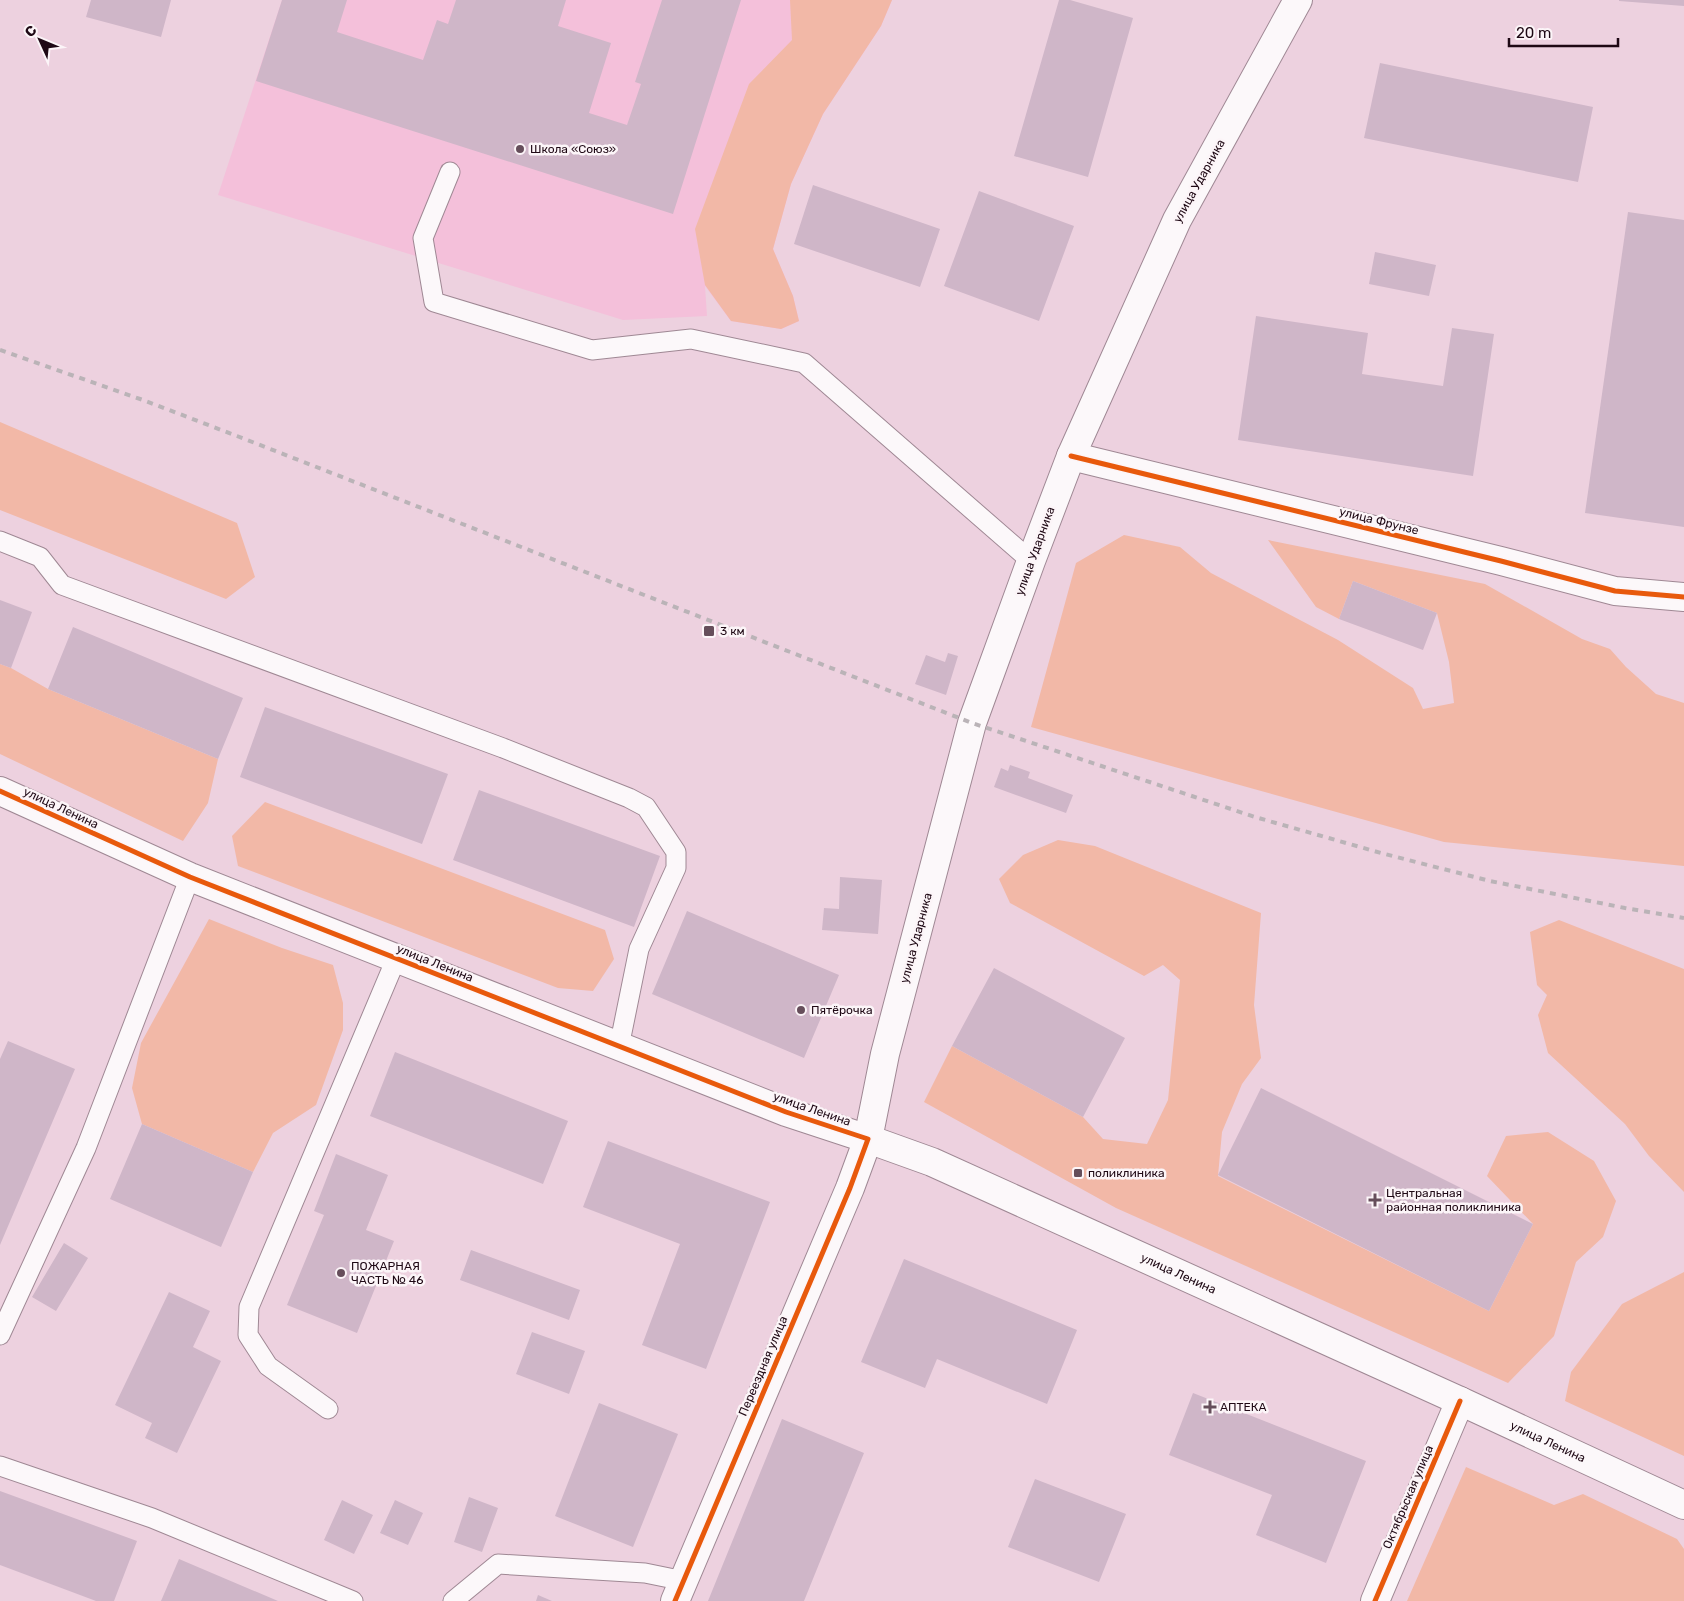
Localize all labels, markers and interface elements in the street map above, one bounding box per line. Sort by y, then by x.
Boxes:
north arrow [15,15,65,65]
scale bar [1509,15,1618,47]
text: С [21,22,41,41]
text: 20 m [1516,24,1551,42]
street label: улица Ударника [1170,137,1228,225]
place label: Школа «Союз» [530,142,616,156]
marker: Школа «Союз» [514,143,526,155]
street label: улица Фрунзе [1338,504,1420,538]
street label: улица Ударника [1012,505,1058,597]
marker: 3 км [702,624,716,638]
place label: 3 км [720,624,745,638]
street label: улица Ленина [21,785,101,831]
street label: улица Ударника [897,891,935,985]
street label: улица Ленина [395,941,475,985]
place label: Пятёрочка [811,1003,873,1017]
marker: Пятёрочка [795,1004,807,1016]
street label: улица Ленина [771,1089,853,1129]
place label: поликлиника [1088,1166,1165,1180]
marker: поликлиника [1072,1167,1084,1179]
place label: Центральная районная поликлиника [1386,1186,1521,1214]
marker: Центральная районная поликлиника [1368,1193,1382,1207]
street label: улица Ленина [1139,1250,1218,1297]
place label: ПОЖАРНАЯ ЧАСТЬ № 46 [351,1259,424,1287]
marker: ПОЖАРНАЯ ЧАСТЬ № 46 [335,1267,347,1279]
street label: Переездная улица [736,1314,790,1418]
place label: АПТЕКА [1220,1400,1267,1414]
marker: АПТЕКА [1204,1401,1216,1413]
street label: улица Ленина [1508,1418,1588,1465]
street label: Октябрьская улица [1380,1443,1436,1551]

